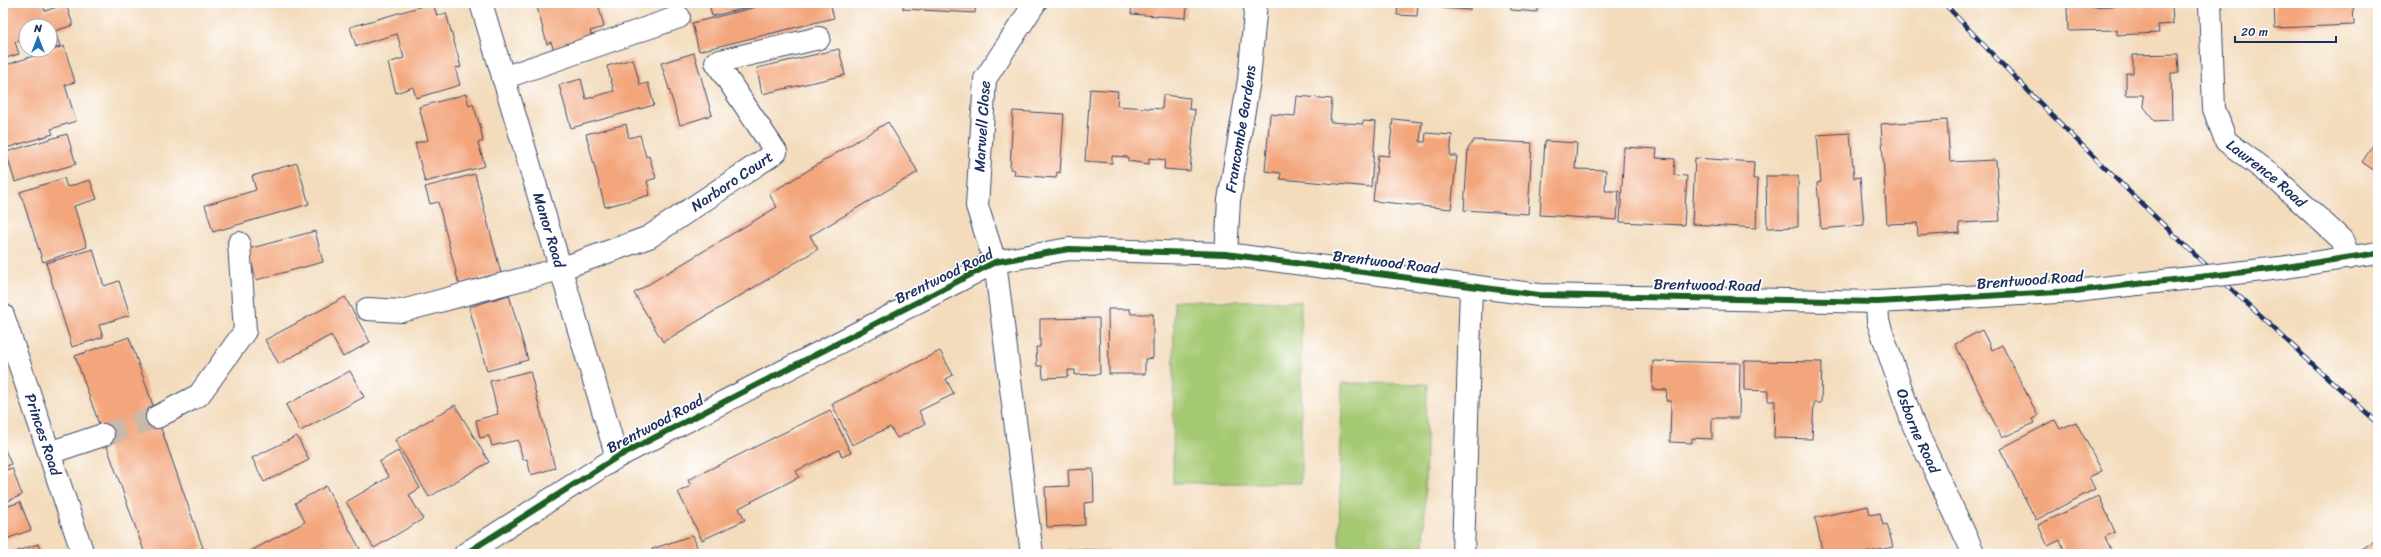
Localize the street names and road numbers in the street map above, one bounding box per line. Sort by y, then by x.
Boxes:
street label: Francombe Gardens [1217,63,1263,195]
street label: Marwell Close [966,80,998,173]
street label: Lawrence Road [2220,132,2313,215]
street label: Narboro Court [685,144,779,219]
street label: Manor Road [525,189,573,272]
street label: Brentwood Road [890,240,999,311]
street label: Brentwood Road [1331,243,1442,282]
street label: Brentwood Road [1976,263,2085,297]
street label: Brentwood Road [1653,271,1762,299]
street label: Osborne Road [1889,385,1948,479]
street label: Brentwood Road [602,387,709,461]
street label: Princes Road [17,390,69,480]

